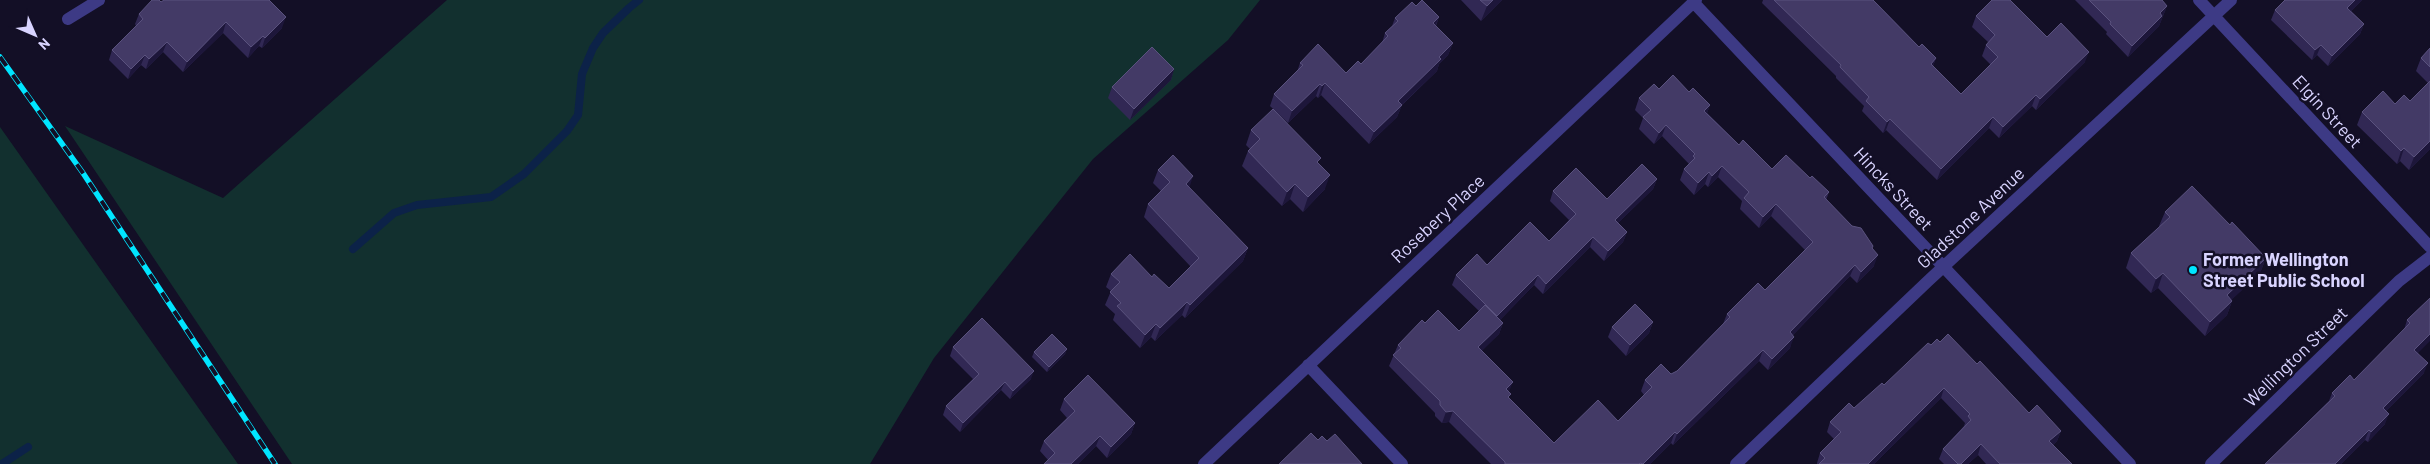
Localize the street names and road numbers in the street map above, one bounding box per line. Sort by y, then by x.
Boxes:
street label: Elgin Street [2288,70,2367,152]
street label: Hincks Street [1850,142,1938,234]
street label: Gladstone Avenue [1912,162,2029,273]
street label: Rosebery Place [1386,169,1489,267]
street label: Wellington Street [2239,301,2352,411]

